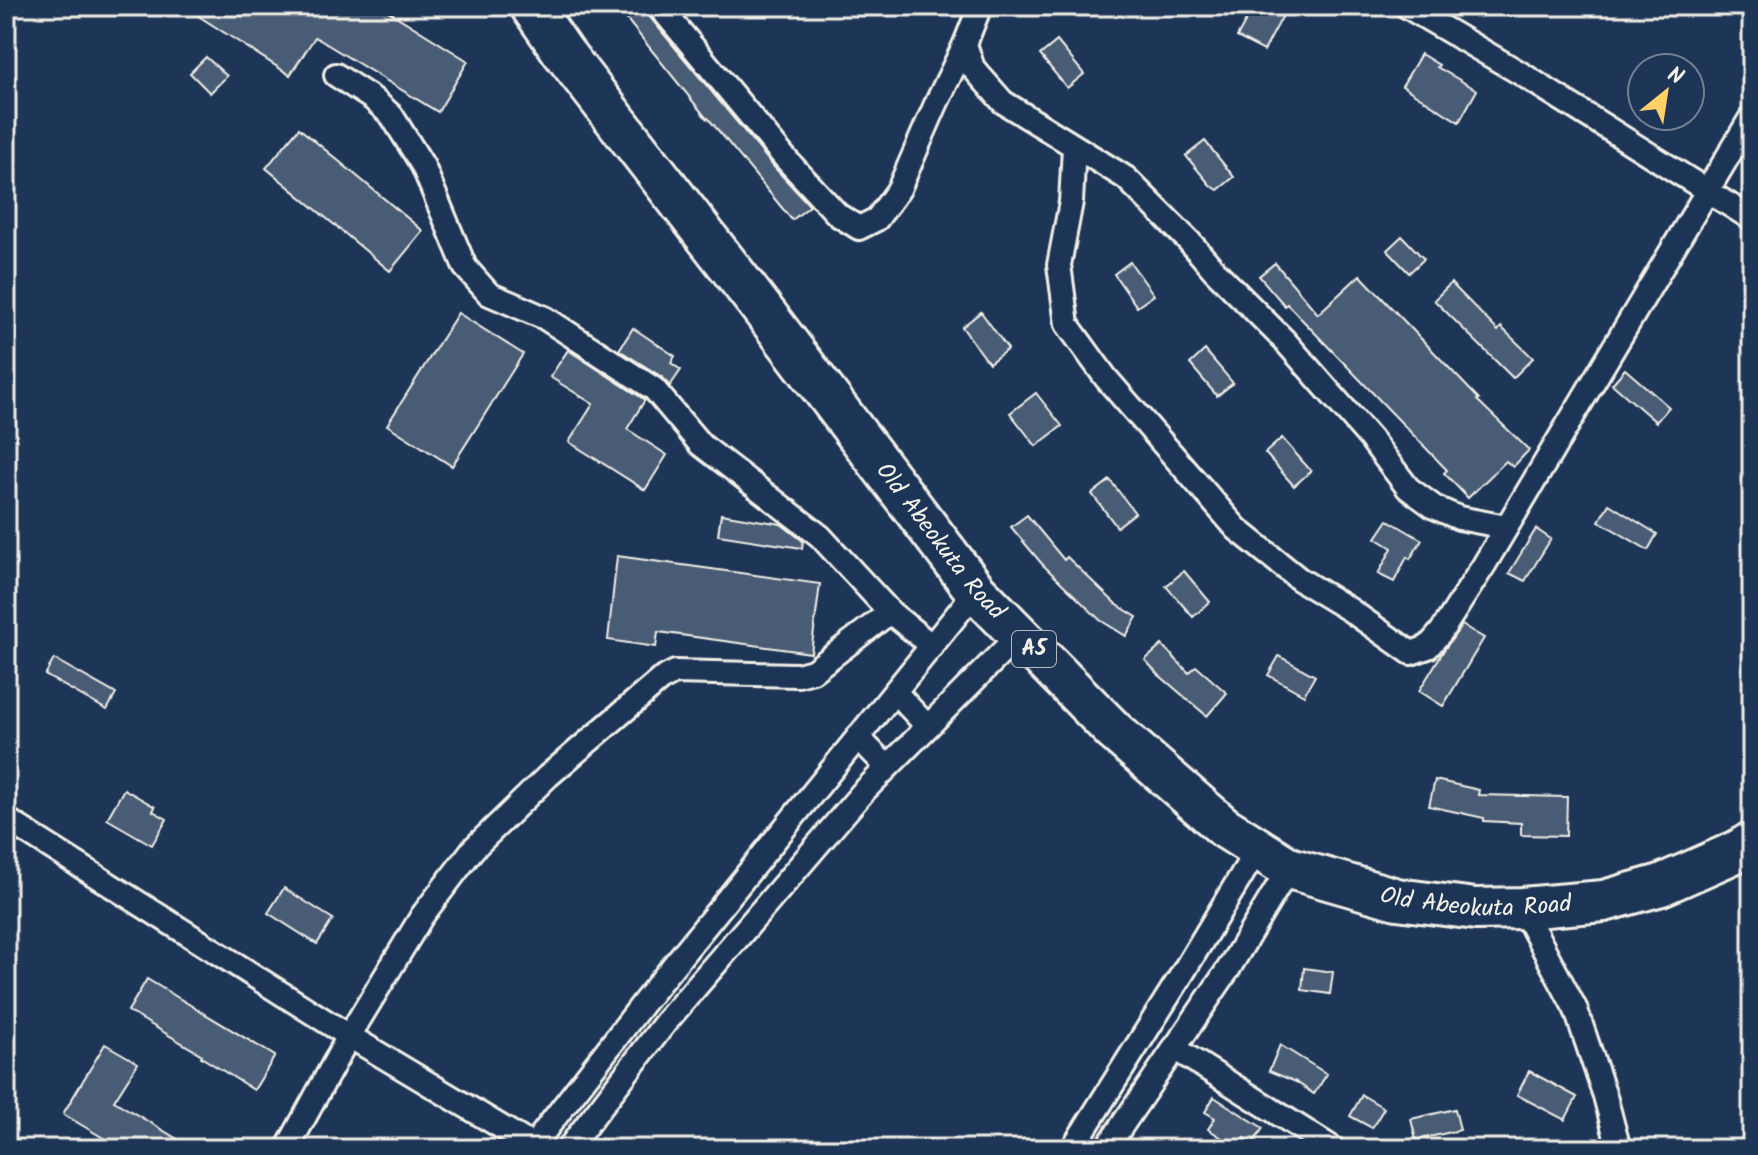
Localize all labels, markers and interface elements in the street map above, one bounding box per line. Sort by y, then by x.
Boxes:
north arrow [1626,52,1706,132]
text: N [1660,58,1690,96]
street label: Old Abeokuta Road [865,454,1015,630]
road number: A5 [1012,631,1056,667]
street label: Old Abeokuta Road [1375,876,1574,929]

